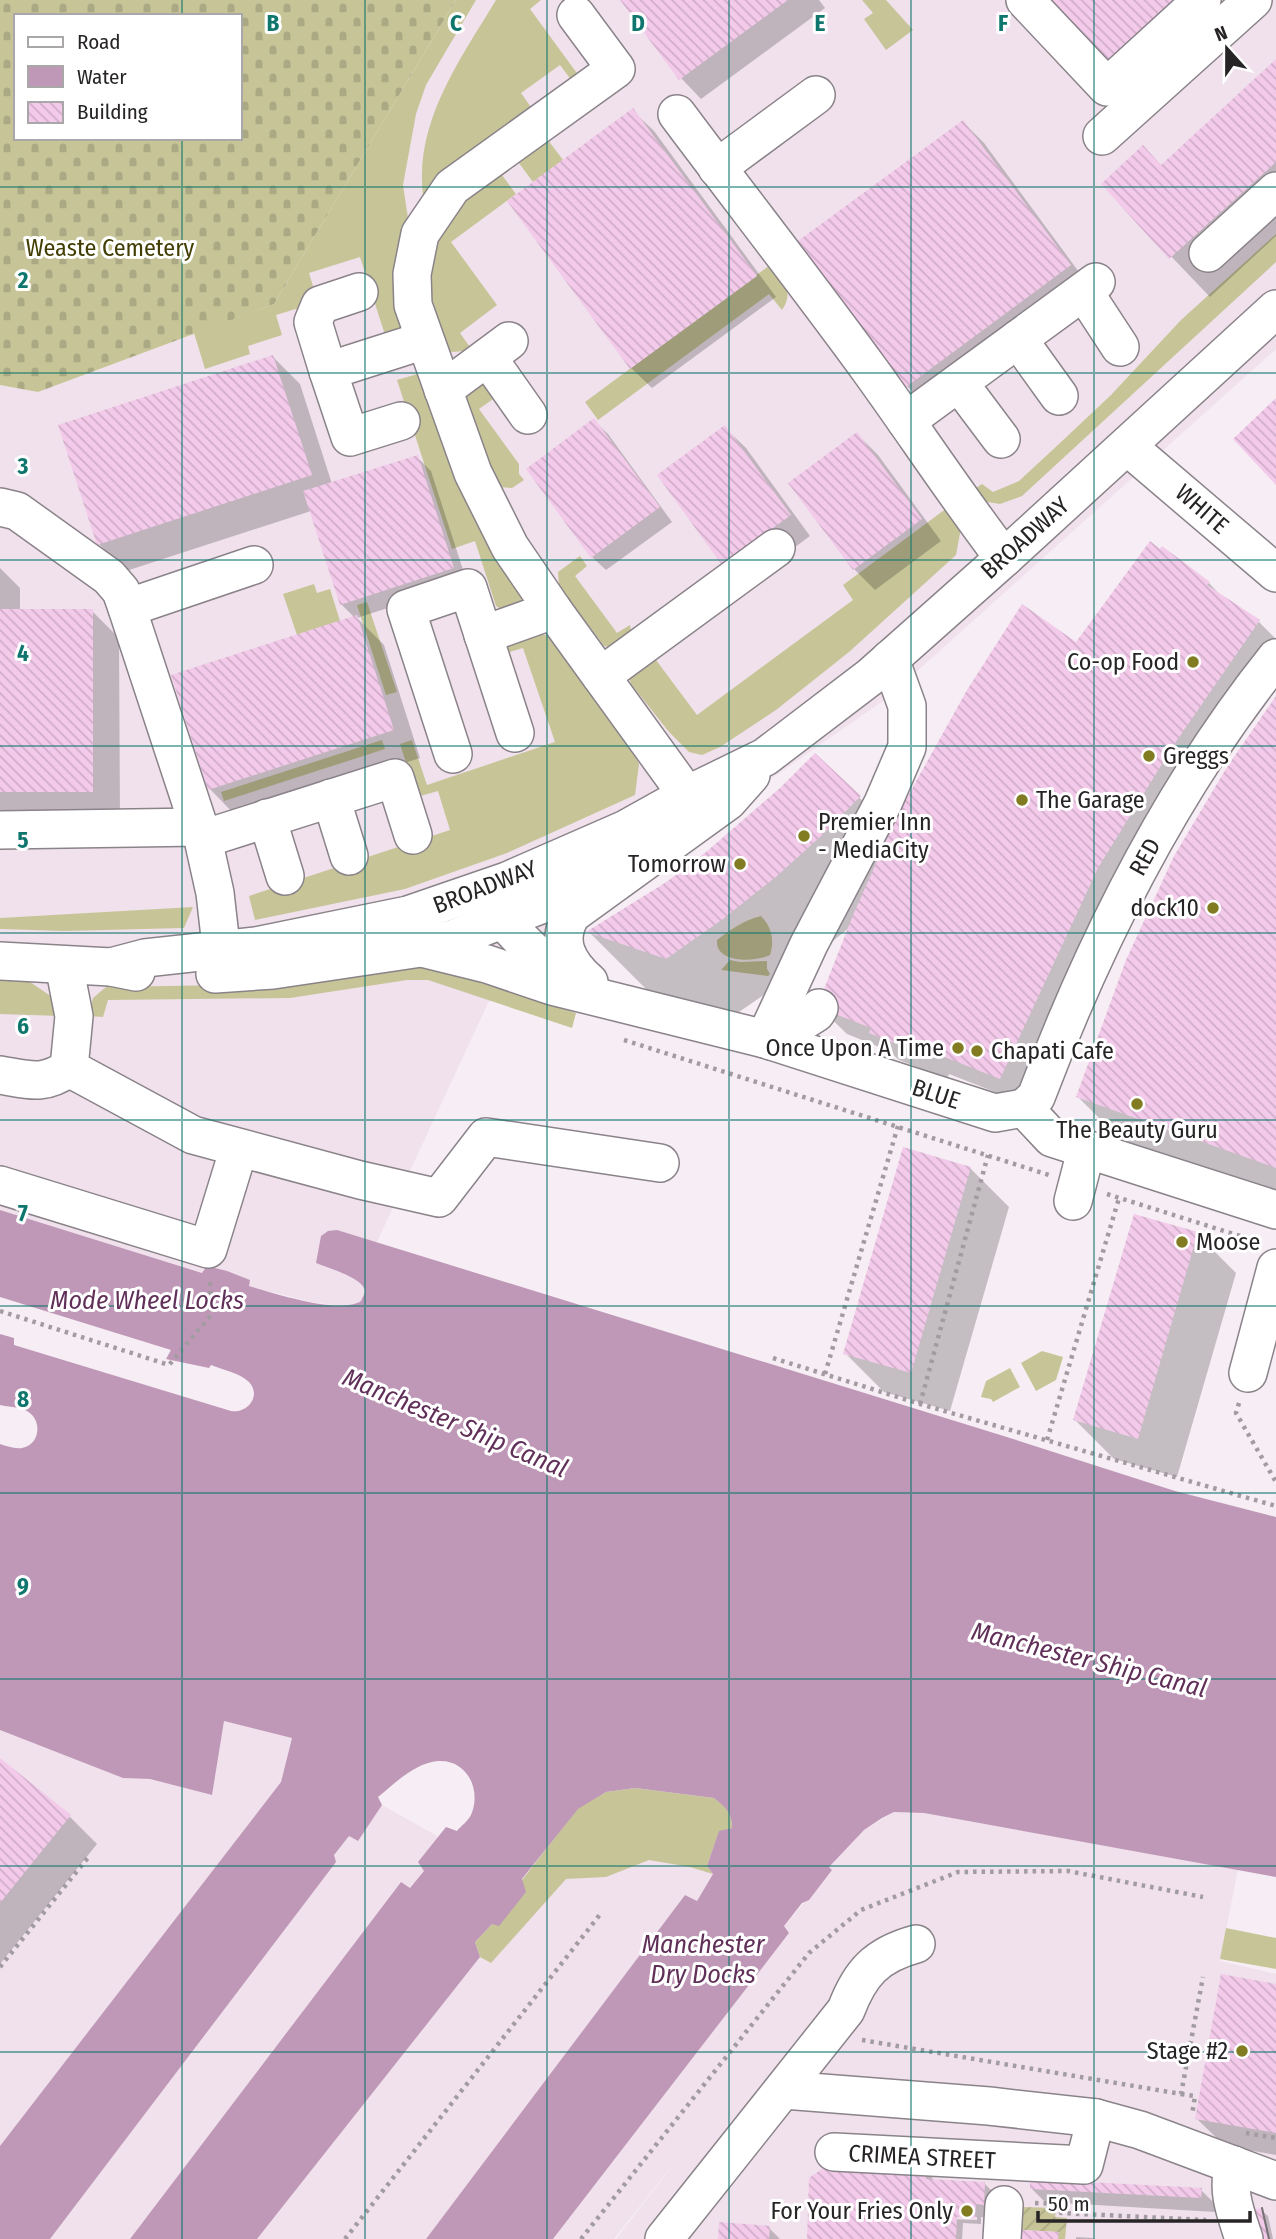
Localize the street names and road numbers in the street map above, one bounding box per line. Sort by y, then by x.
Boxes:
street label: WHITE [1170,478,1234,540]
street label: BROADWAY [975,491,1075,585]
street label: RED [1123,833,1167,881]
street label: BROADWAY [429,854,541,920]
street label: BLUE [909,1073,963,1115]
street label: CRIMEA STREET [848,2139,996,2175]

